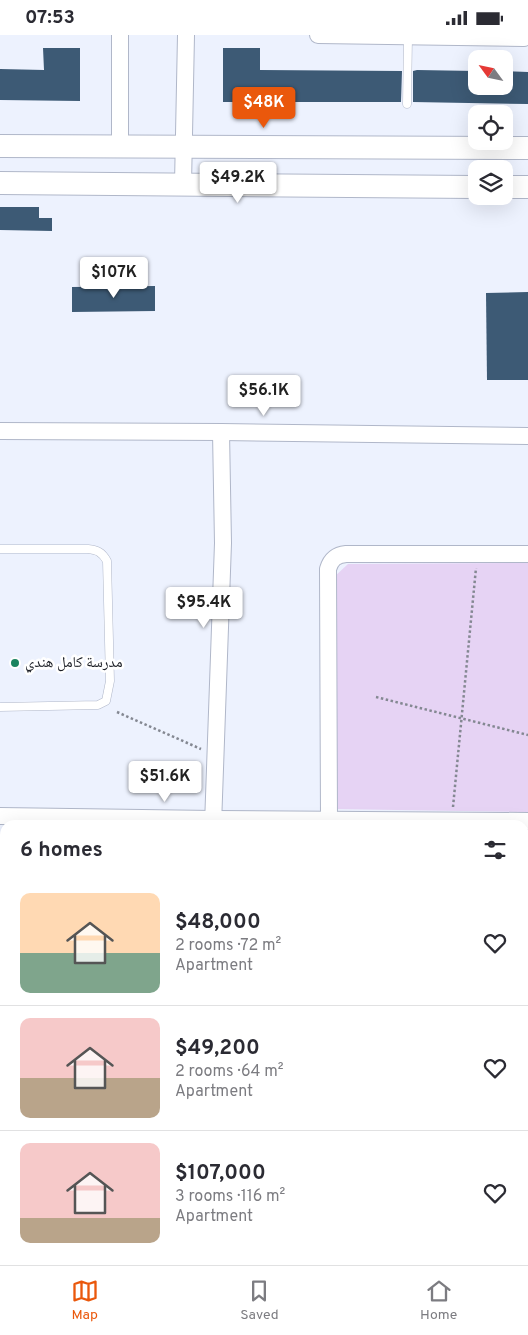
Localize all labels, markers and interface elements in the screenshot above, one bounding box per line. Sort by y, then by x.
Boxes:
text: 07:53 [25,6,75,30]
north arrow [468,50,512,95]
map controls [468,50,513,205]
pin: $48K [234,87,294,129]
text: $48K [243,93,285,113]
button: locate [468,105,513,150]
button: layers [468,160,513,205]
pin: $49.2K [197,161,279,204]
text: $49.2K [211,168,265,188]
pin: $107K [79,257,149,299]
text: $107K [91,263,137,283]
pin: $56.1K [223,375,305,417]
text: $56.1K [239,381,289,401]
pin: $95.4K [163,587,245,629]
text: $95.4K [177,593,231,613]
place label: مدرسة كامل هندي [25,654,123,673]
marker: مدرسة كامل هندي [9,657,21,669]
pin: $51.6K [124,761,206,803]
text: $51.6K [140,767,190,787]
icon: filters [481,836,509,864]
text: 6 homes [20,837,103,864]
text: $48,000 [175,909,261,936]
icon: home [60,913,120,973]
icon: heart [481,929,509,957]
text: 2 rooms · 72 m² [175,936,281,956]
text: Apartment [175,956,253,976]
text: $49,200 [175,1035,260,1062]
icon: home [60,1038,120,1098]
icon: heart [481,1054,509,1082]
text: 2 rooms · 64 m² [175,1062,284,1082]
text: Apartment [175,1082,253,1102]
text: $107,000 [175,1160,266,1187]
icon: home [60,1163,120,1223]
icon: heart [481,1179,509,1207]
text: 3 rooms · 116 m² [175,1187,285,1207]
text: Apartment [175,1207,253,1227]
tab: Map [71,1277,99,1324]
tab: Saved [240,1277,279,1324]
tab: Home [420,1277,457,1324]

